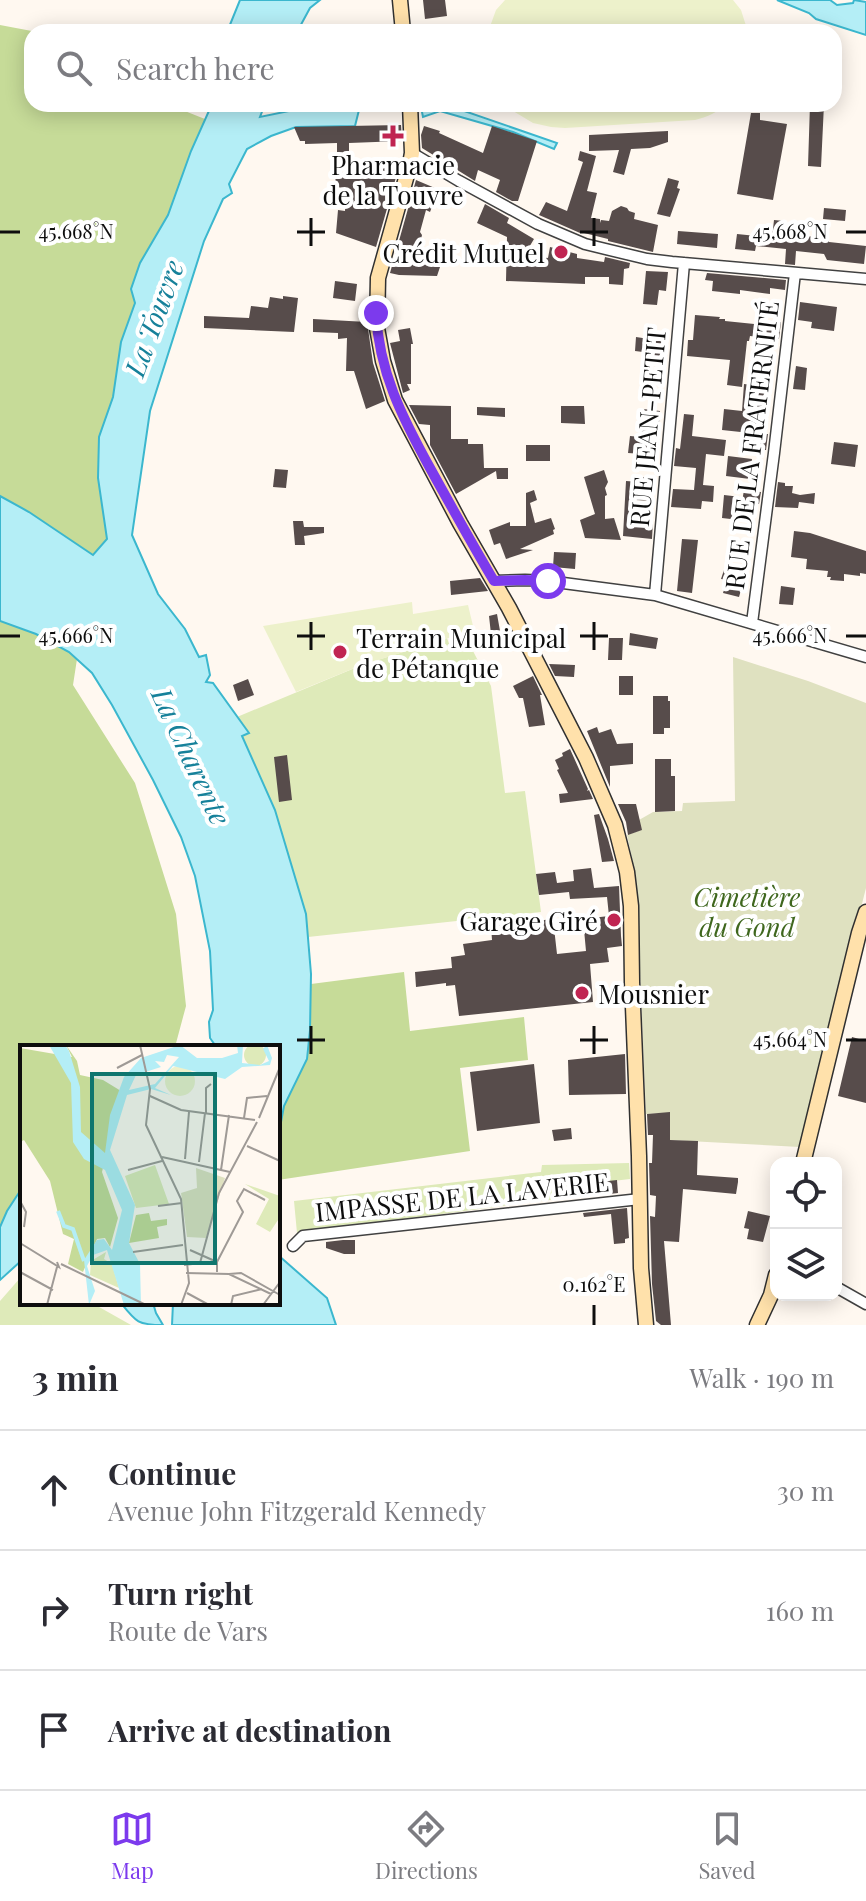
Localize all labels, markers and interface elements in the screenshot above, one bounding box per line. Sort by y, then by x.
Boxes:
search box [24,24,842,112]
icon: search [52,46,96,90]
text: Search here [116,48,275,88]
marker: Pharmacie de la Touvre [384,127,402,145]
place label: Pharmacie de la Touvre [322,147,464,212]
text: 45.668°N [38,217,114,244]
text: 45.668°N [752,217,828,244]
place label: Crédit Mutuel [383,235,545,270]
marker: Crédit Mutuel [552,243,570,261]
water label: La Touvre [115,255,191,382]
route end [358,295,394,331]
street label: RUE DE LA FRATERNITÉ [716,299,786,591]
street label: RUE JEAN-PETIT [621,326,673,528]
route start [530,563,566,599]
place label: Terrain Municipal de Pétanque [356,620,566,685]
text: 45.666°N [39,621,113,648]
text: 45.666°N [753,621,827,648]
marker: Terrain Municipal de Pétanque [331,643,349,661]
water label: La Charente [144,680,240,831]
park label: Cimetière du Gond [694,879,800,944]
place label: Garage Giré [459,903,598,938]
marker: Garage Giré [605,911,623,929]
place label: Mousnier [598,976,709,1011]
marker: Mousnier [573,984,591,1002]
text: 45.664°N [753,1025,827,1052]
inset map [20,1045,280,1305]
map controls [770,1157,842,1301]
button: locate [770,1157,842,1229]
street label: IMPASSE DE LA LAVERIE [313,1163,611,1229]
button: layers [770,1229,842,1301]
text: 0.162°E [563,1270,625,1297]
text: 3 min [32,1354,119,1400]
text: Walk · 190 m [690,1360,834,1395]
text: Continue [108,1453,236,1493]
icon: ahead [32,1468,76,1512]
text: 30 m [777,1473,834,1508]
text: Avenue John Fitzgerald Kennedy [108,1493,486,1528]
text: Turn right [108,1573,253,1613]
icon: right [32,1588,76,1632]
text: 160 m [766,1593,834,1628]
text: Route de Vars [108,1613,268,1648]
icon: arrive [32,1708,76,1752]
text: Arrive at destination [108,1710,391,1750]
tab: Map [110,1807,154,1885]
tab: Directions [375,1807,478,1885]
tab: Saved [698,1807,756,1885]

